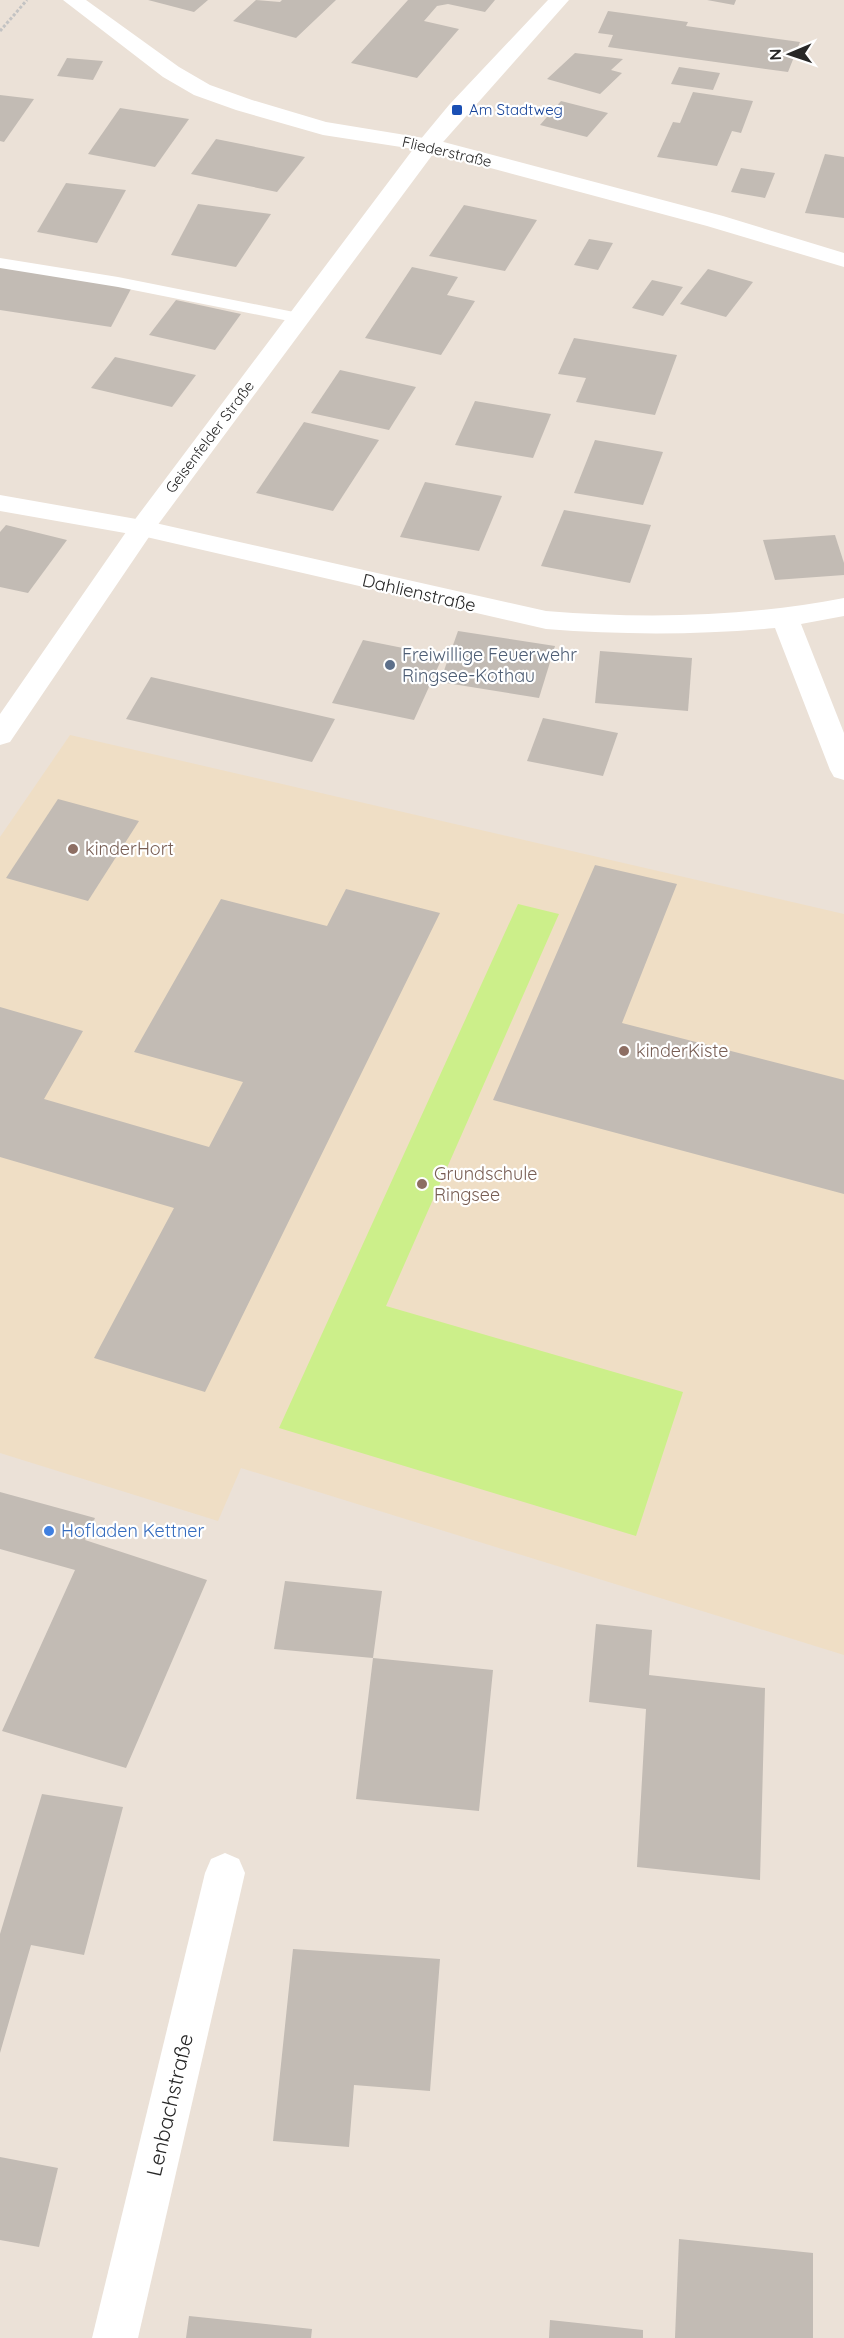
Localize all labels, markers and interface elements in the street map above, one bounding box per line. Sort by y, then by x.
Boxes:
north arrow [760,24,820,84]
text: N [765,48,785,61]
place label: Am Stadtweg [469,100,563,119]
marker: Am Stadtweg [450,103,464,117]
street label: Fliederstraße [400,132,494,171]
street label: Geisenfelder Straße [161,377,258,497]
street label: Dahlienstraße [360,568,478,617]
place label: Freiwillige Feuerwehr Ringsee-Kothau [402,643,577,687]
marker: Freiwillige Feuerwehr Ringsee-Kothau [383,658,397,672]
place label: kinderHort [85,837,174,860]
marker: kinderHort [66,842,80,856]
place label: kinderKiste [636,1039,729,1062]
marker: kinderKiste [617,1044,631,1058]
place label: Grundschule Ringsee [434,1162,537,1206]
marker: Grundschule Ringsee [415,1177,429,1191]
place label: Hofladen Kettner [61,1519,204,1542]
marker: Hofladen Kettner [42,1524,56,1538]
street label: Lenbachstraße [140,2031,198,2179]

